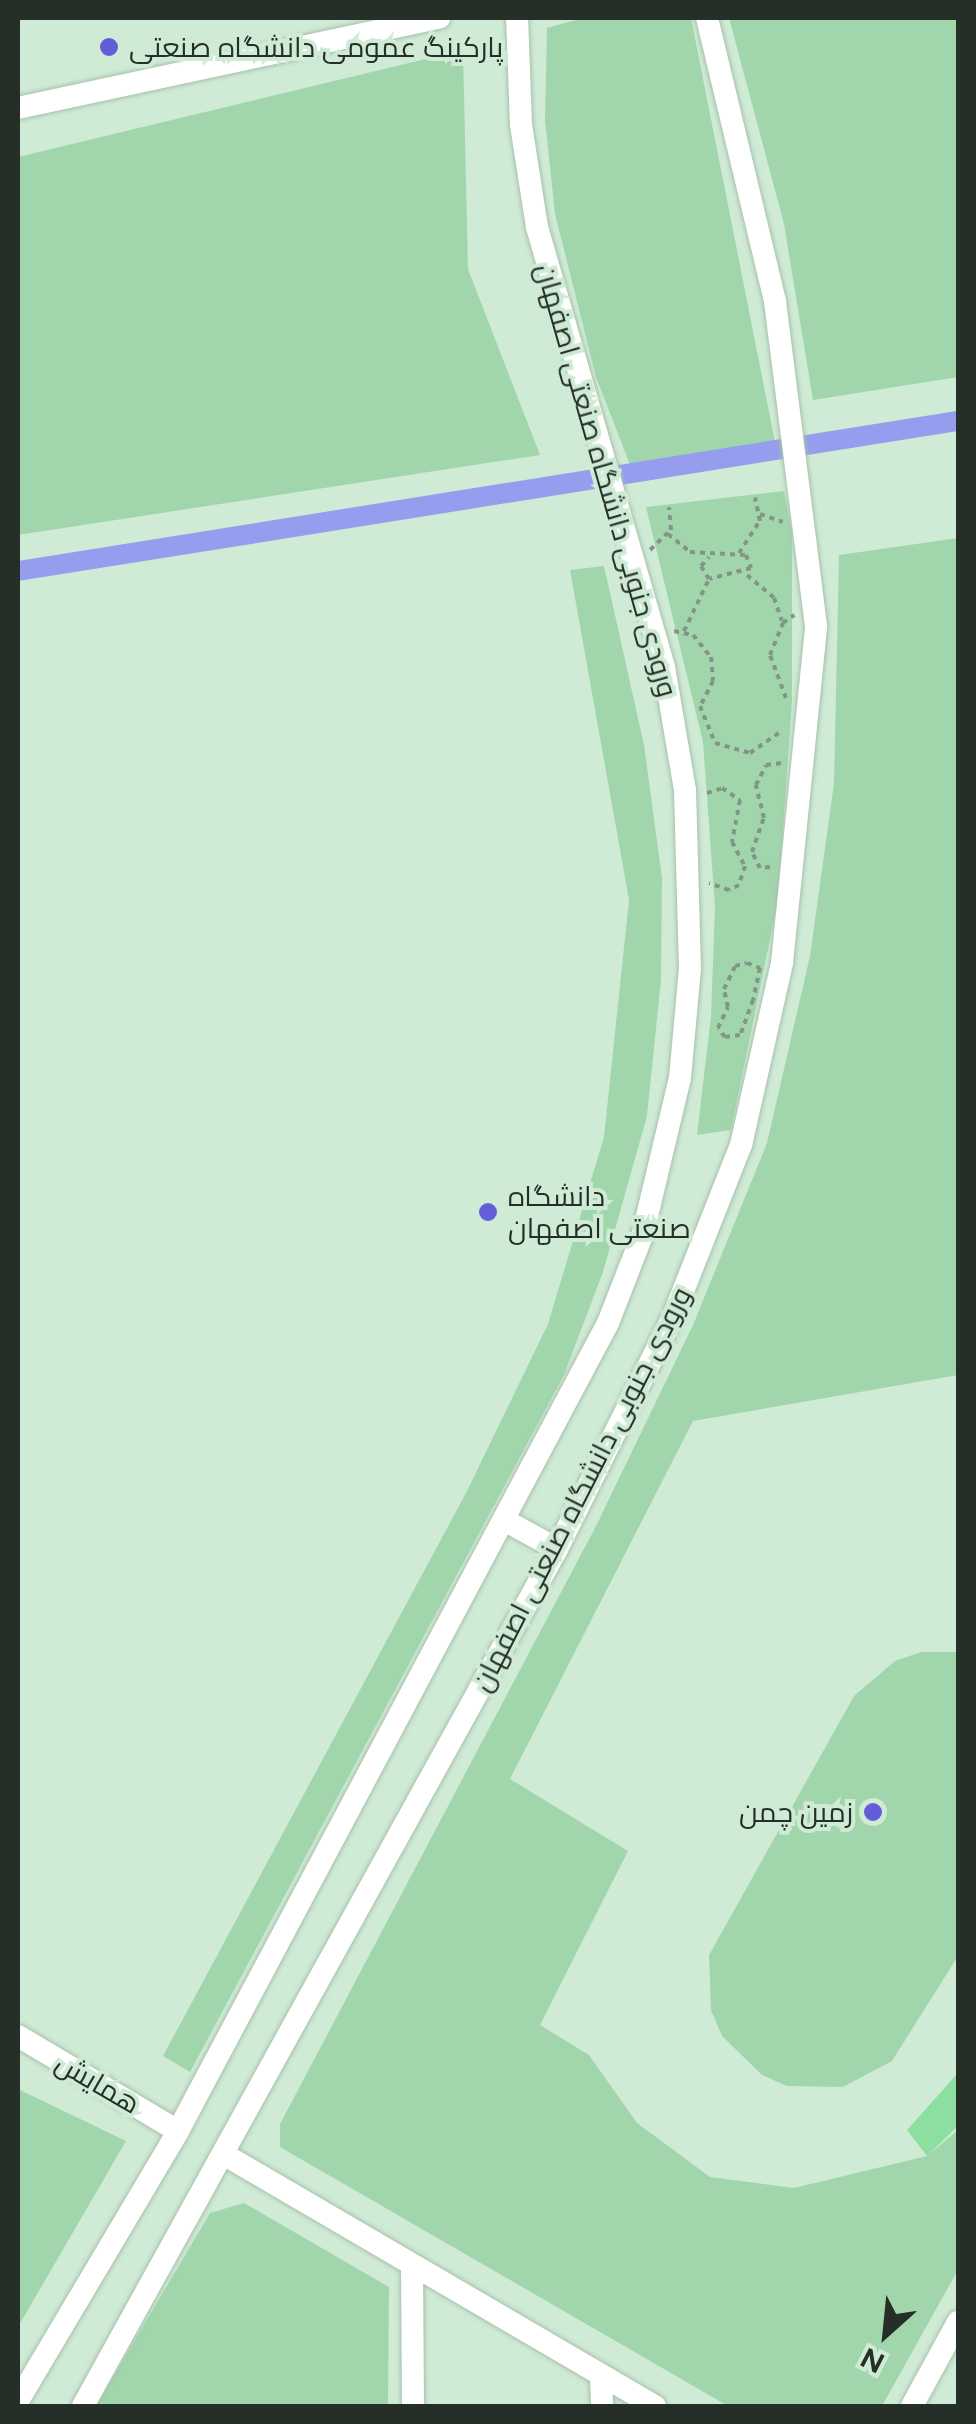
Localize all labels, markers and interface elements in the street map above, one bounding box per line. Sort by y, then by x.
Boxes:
place label: پارکینگ عمومی دانشگاه صنعتی [129,30,503,64]
marker: پارکینگ عمومی دانشگاه صنعتی [98,36,120,58]
street label: ورودی جنوبی دانشگاه صنعتی اصفهان [529,259,685,701]
place label: دانشگاه صنعتی اصفهان [508,1179,691,1245]
marker: دانشگاه صنعتی اصفهان [477,1201,499,1223]
street label: ورودی جنوبی دانشگاه صنعتی اصفهان [464,1281,698,1697]
place label: زمین چمن [739,1795,853,1829]
marker: زمین چمن [862,1801,884,1823]
street label: همایش [50,2045,146,2121]
north arrow [836,2284,936,2384]
text: N [855,2341,890,2381]

